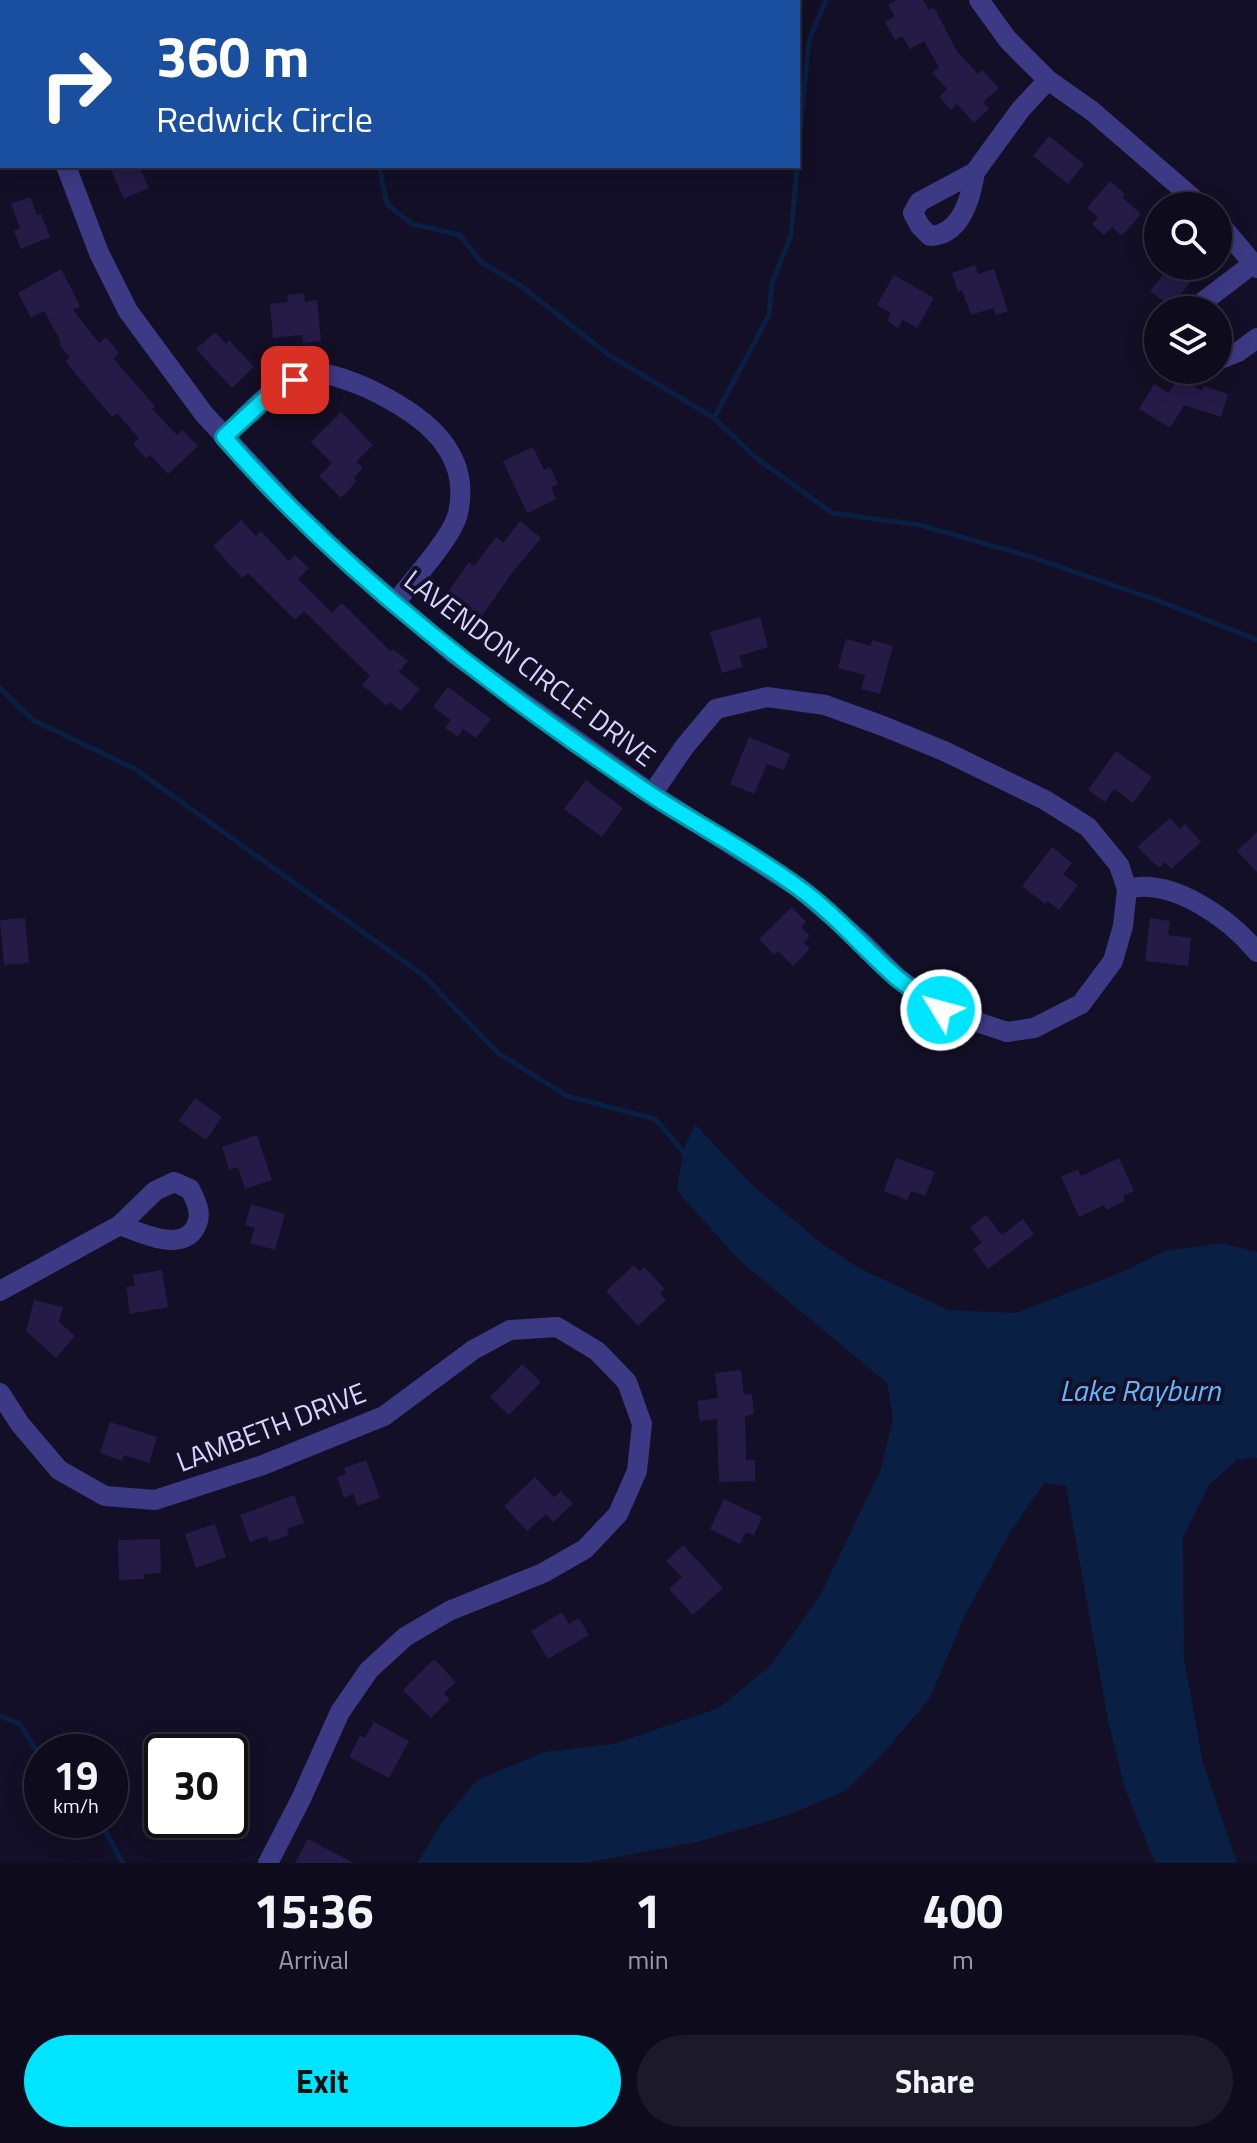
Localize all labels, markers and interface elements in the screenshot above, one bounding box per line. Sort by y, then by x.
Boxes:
text: 360 m [156,14,309,99]
icon: right [24,32,128,136]
text: Redwick Circle [156,91,373,146]
map controls [1144,192,1232,384]
button: search [1144,192,1232,280]
button: layers [1144,296,1232,384]
pin [261,346,329,414]
icon: arrive [273,358,317,402]
street label: LAVENDON CIRCLE DRIVE [395,559,665,777]
position arrow [899,968,983,1052]
water label: Lake Rayburn [1060,1367,1221,1413]
street label: LAMBETH DRIVE [170,1371,372,1482]
speed limit sign: 30 [144,1734,248,1838]
text: 19 [54,1745,98,1806]
text: km/h [53,1790,99,1821]
text: 15:36 [254,1874,374,1947]
text: 1 [635,1874,662,1947]
text: 400 [923,1874,1003,1947]
text: Arrival [278,1940,349,1979]
text: min [627,1940,669,1979]
text: m [952,1940,974,1979]
button: Exit [24,2035,621,2127]
button: Share [637,2035,1233,2127]

